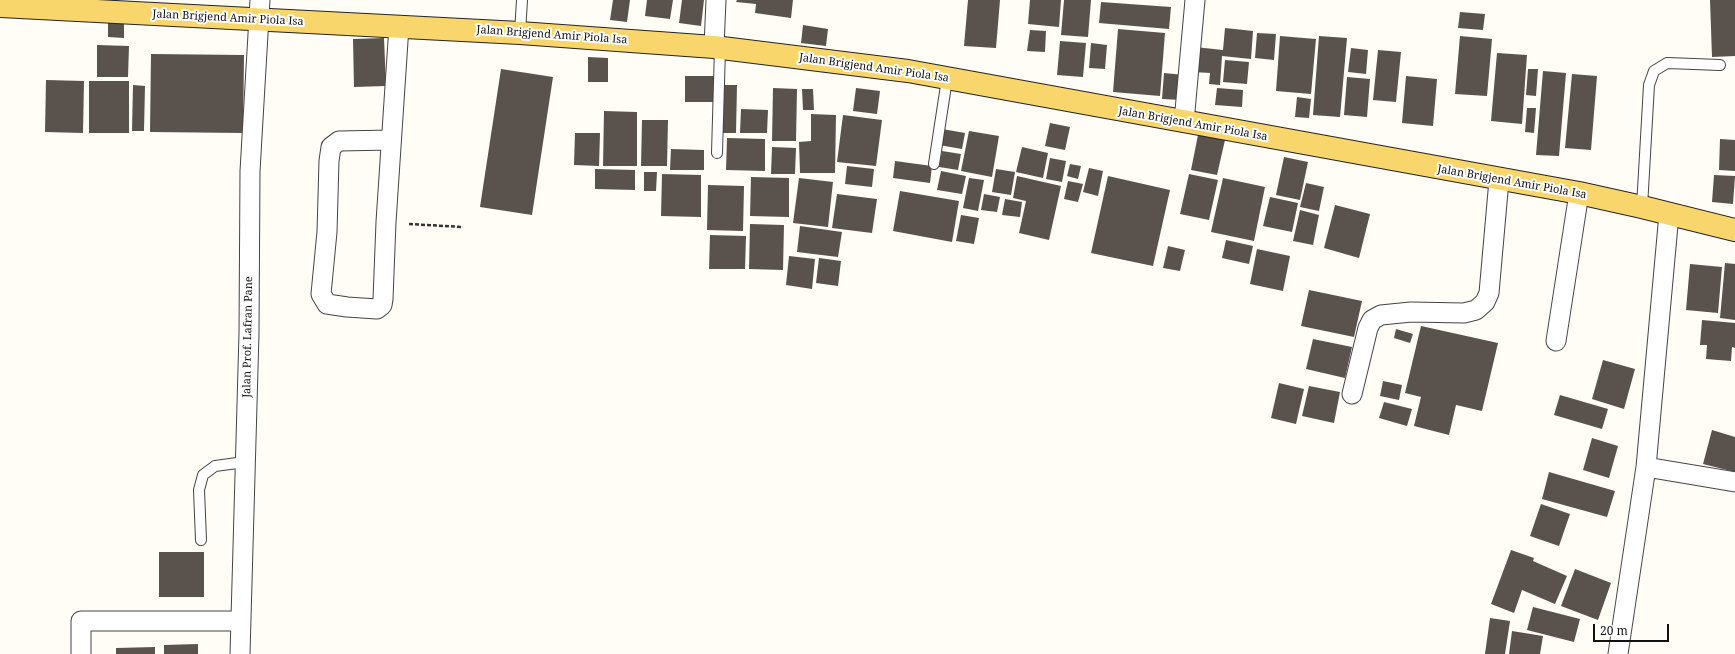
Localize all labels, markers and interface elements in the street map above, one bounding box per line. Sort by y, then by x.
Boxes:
street label: Jalan Brigjend Amir Piola Isa [152,7,304,29]
street label: Jalan Brigjend Amir Piola Isa [476,23,628,47]
street label: Jalan Brigjend Amir Piola Isa [798,51,950,85]
street label: Jalan Brigjend Amir Piola Isa [1117,104,1269,144]
street label: Jalan Brigjend Amir Piola Isa [1436,162,1588,202]
street label: Jalan Prof. Lafran Pane [240,276,256,398]
scale bar [1595,616,1671,642]
text: 20 m [1600,622,1628,639]

